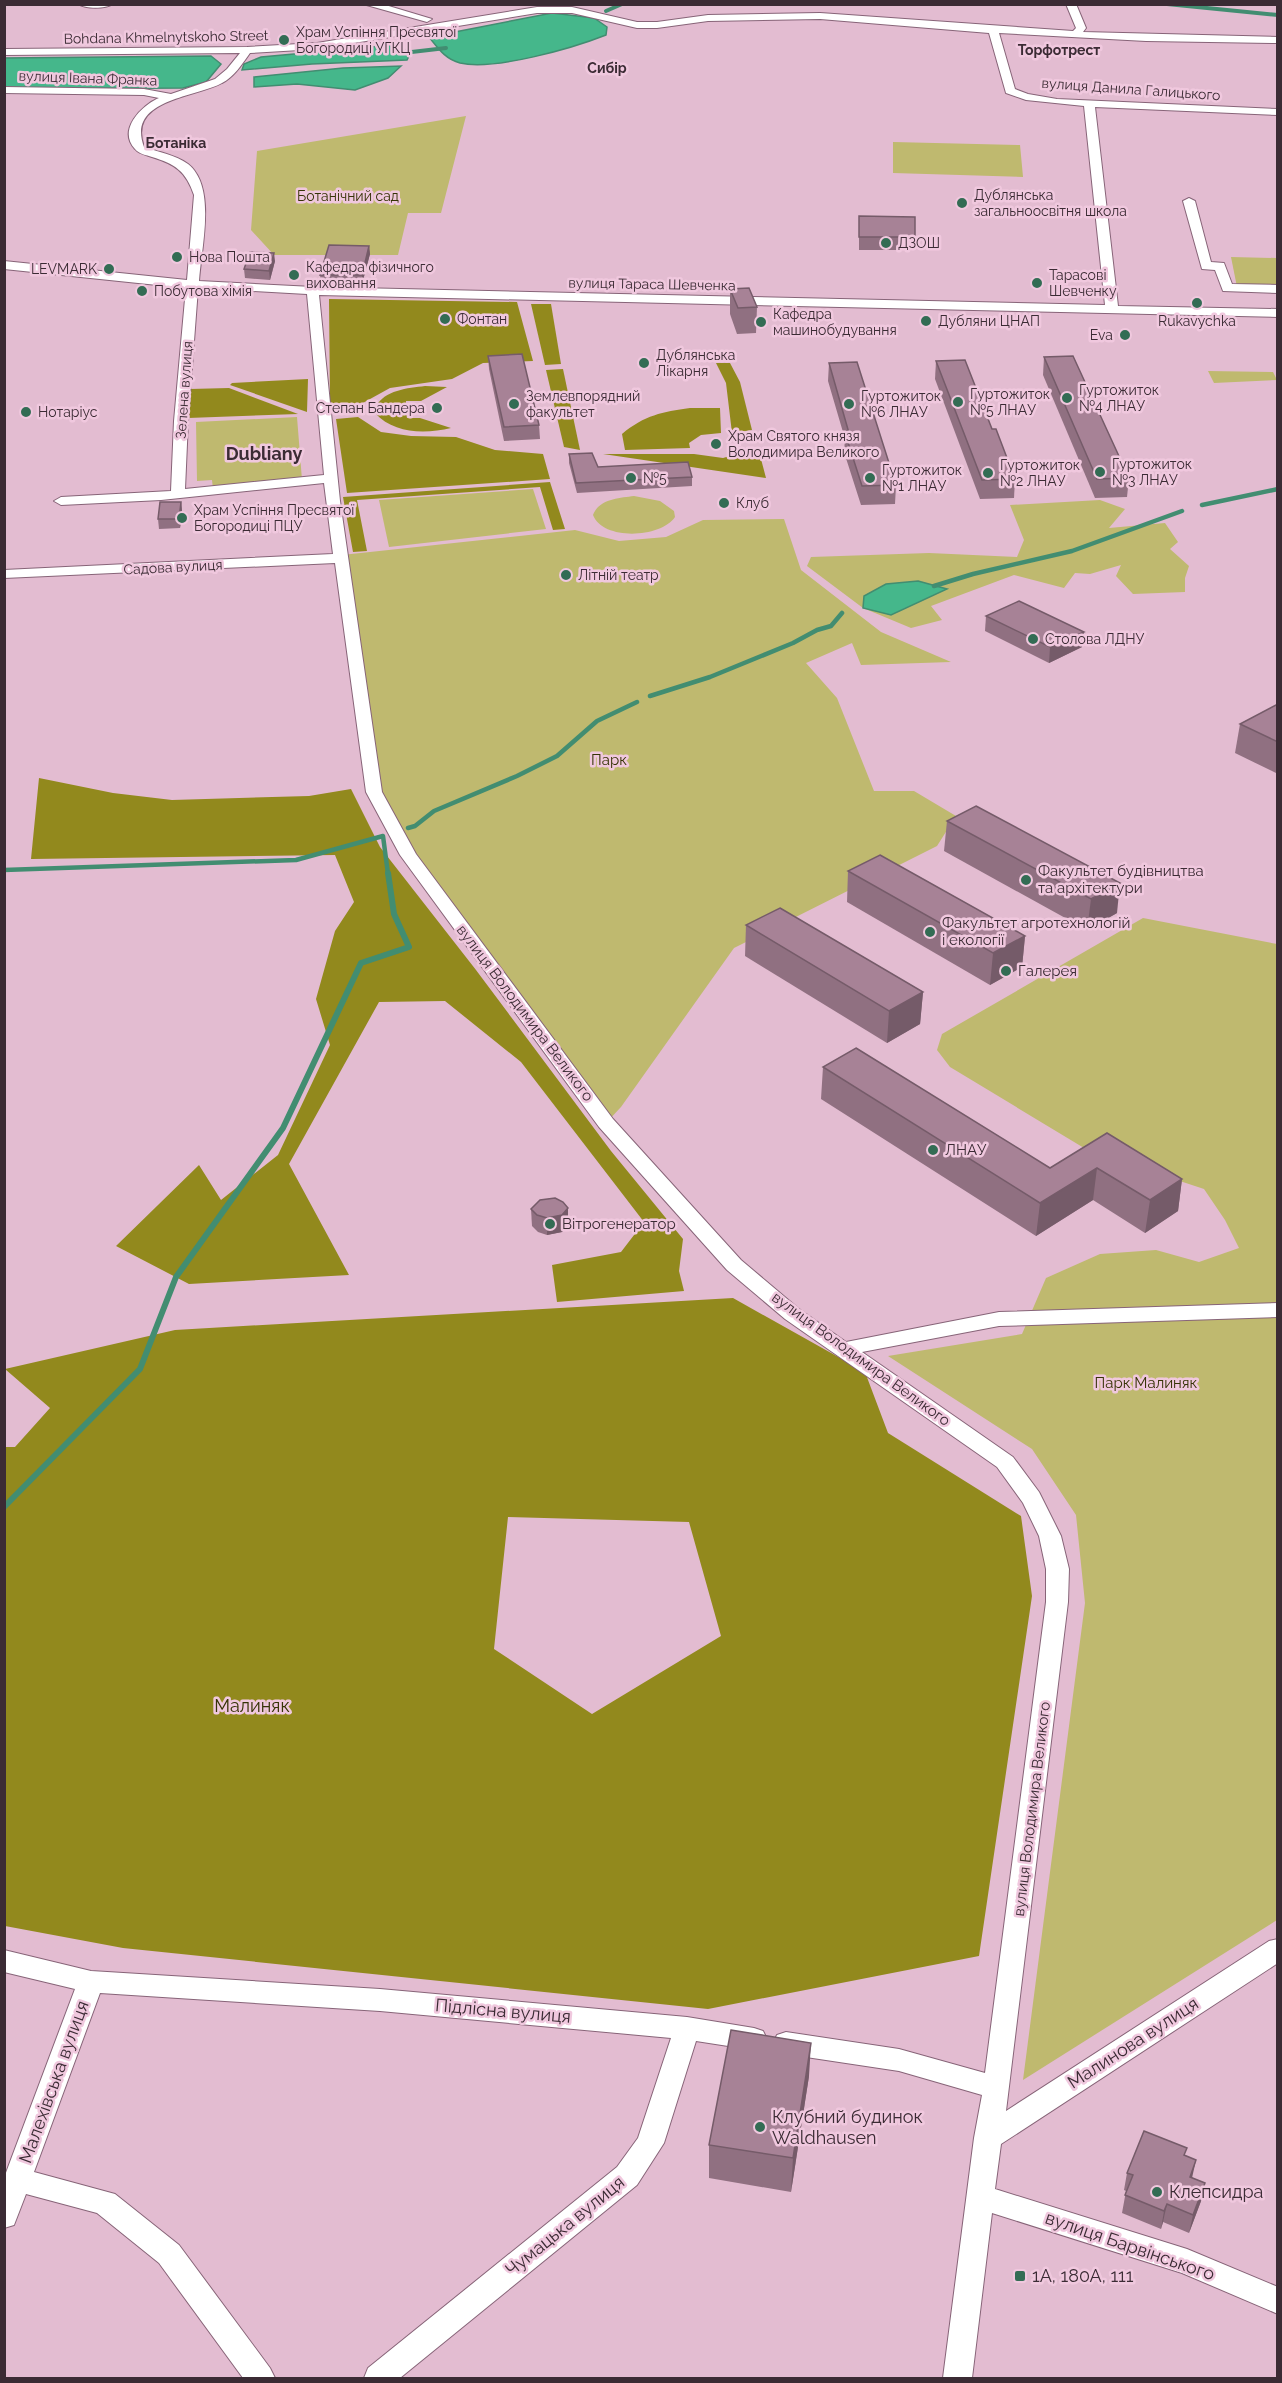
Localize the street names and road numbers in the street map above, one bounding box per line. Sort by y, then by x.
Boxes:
street label: Bohdana Khmelnytskoho Street [63,27,269,47]
street label: вулиця Івана Франка [18,68,158,88]
street label: вулиця Данила Галицького [1041,75,1221,103]
street label: вулиця Тараса Шевченка [568,275,736,293]
street label: Зелена вулиця [173,340,195,440]
street label: Садова вулиця [123,556,223,578]
street label: вулиця Володимира Великого [453,921,597,1105]
street label: вулиця Володимира Великого [768,1288,954,1430]
street label: вулиця Володимира Великого [1010,1701,1054,1917]
street label: Малинова вулиця [1063,1992,1202,2093]
street label: Підлісна вулиця [434,1994,572,2027]
street label: Малехівська вулиця [14,1998,93,2166]
street label: Чумацька вулиця [501,2171,628,2280]
street label: вулиця Барвінського [1043,2207,1218,2284]

